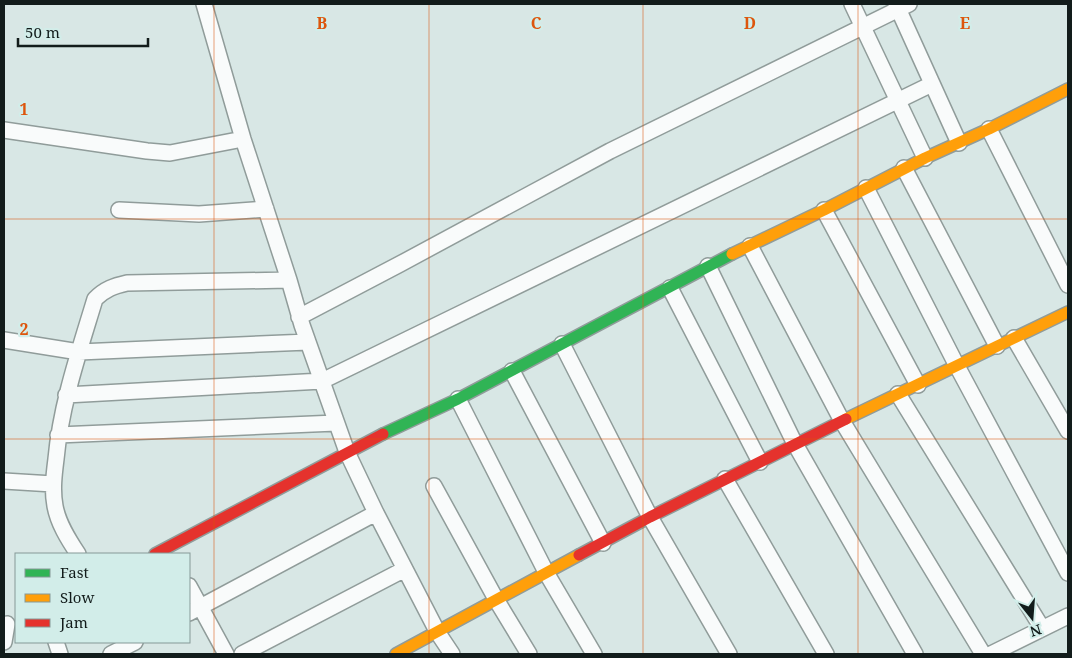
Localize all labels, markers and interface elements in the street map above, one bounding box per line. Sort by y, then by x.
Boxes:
text: B [317,12,328,34]
text: C [531,12,542,34]
text: D [744,12,756,34]
text: E [960,12,970,34]
scale bar [18,15,148,47]
text: 50 m [25,22,60,42]
text: 1 [19,98,29,120]
text: 2 [19,318,29,340]
legend [15,553,190,643]
text: Fast [60,562,89,582]
text: Slow [60,587,94,607]
north arrow [1007,593,1057,643]
text: Jam [59,612,88,632]
text: N [1028,620,1044,642]

